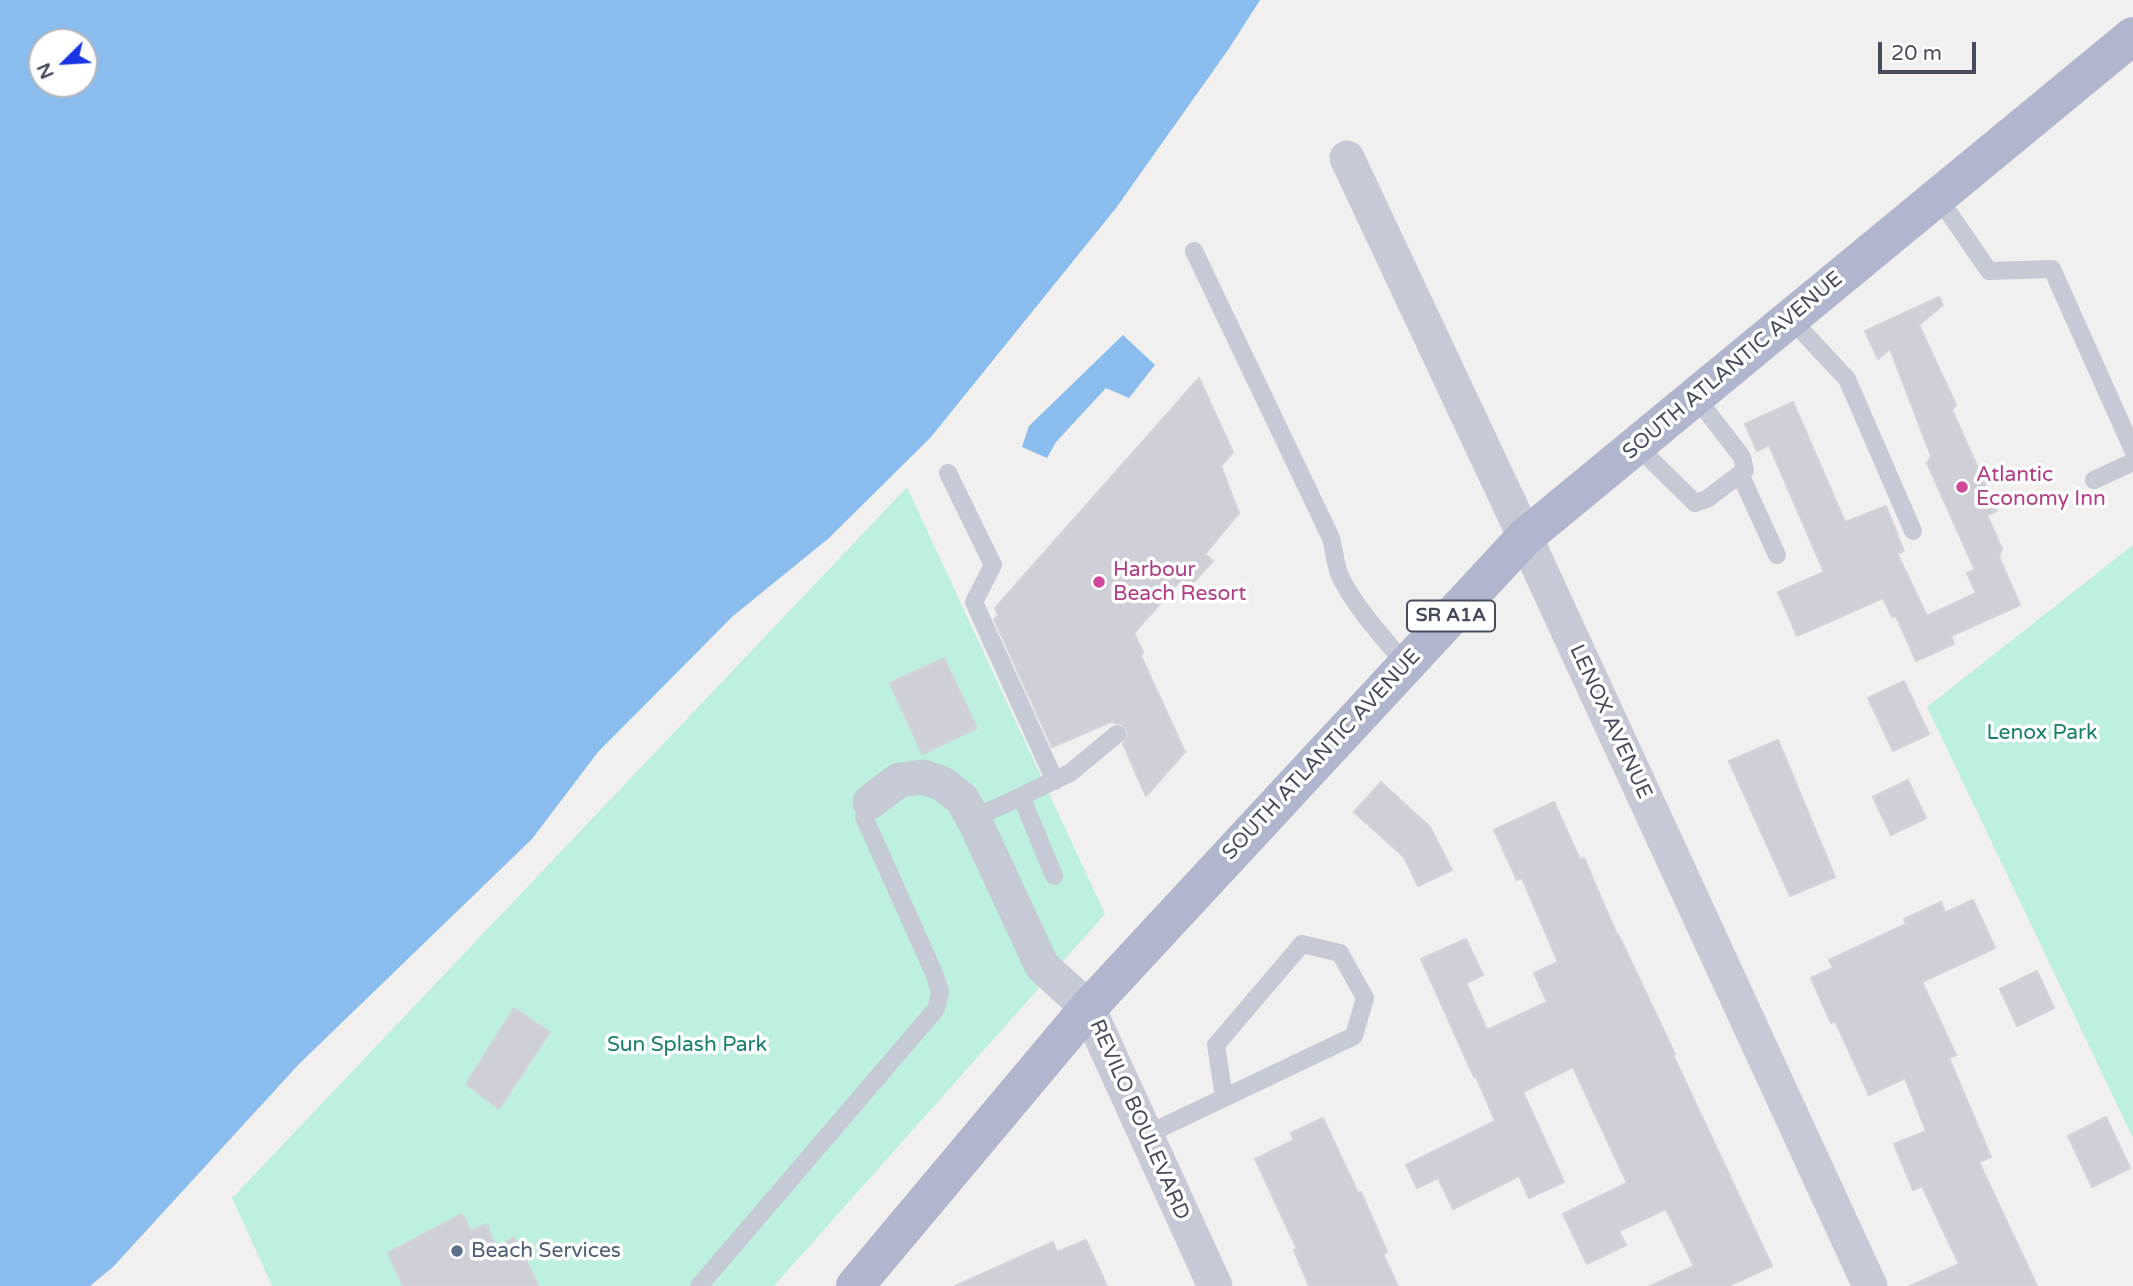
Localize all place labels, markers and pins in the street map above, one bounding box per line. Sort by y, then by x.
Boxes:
place label: Atlantic Economy Inn [1976,462,2106,512]
marker: Atlantic Economy Inn [1954,479,1970,495]
place label: Harbour Beach Resort [1113,557,1246,607]
marker: Harbour Beach Resort [1091,574,1107,590]
place label: Beach Services [471,1238,621,1264]
marker: Beach Services [449,1243,465,1259]

